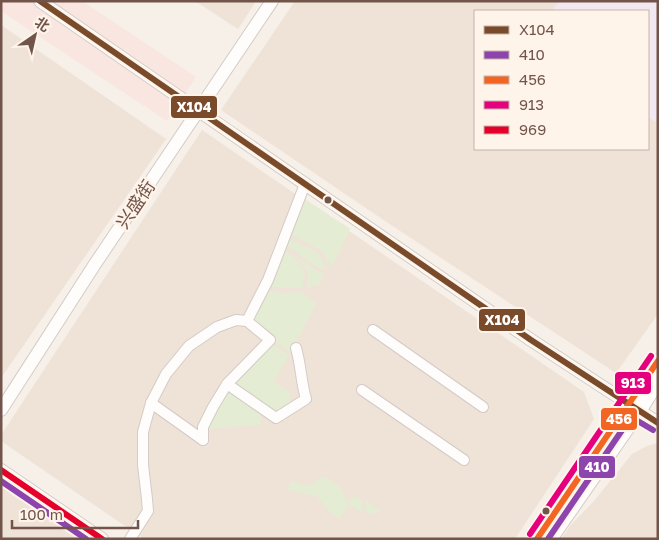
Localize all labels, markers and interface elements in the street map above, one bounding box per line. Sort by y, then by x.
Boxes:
north arrow [10,10,60,60]
legend [474,10,649,150]
text: 北 [32,13,53,35]
text: X104 [519,20,555,38]
text: 410 [519,45,545,63]
text: 456 [519,70,546,88]
line badge: X104 [170,95,218,119]
text: 913 [519,95,544,113]
text: X104 [176,98,212,115]
text: 969 [519,120,546,138]
street label: 兴盛街 [111,175,159,233]
unlabelled marker [323,195,333,205]
line badge: X104 [478,308,526,332]
text: X104 [484,311,520,328]
line badge: 913 [614,371,652,395]
text: 913 [621,374,645,391]
line badge: 456 [600,407,638,431]
text: 456 [606,410,632,427]
line badge: 410 [578,455,616,479]
text: 410 [584,458,610,475]
scale bar [12,498,139,530]
text: 100 m [20,505,63,523]
unlabelled marker [541,506,551,516]

